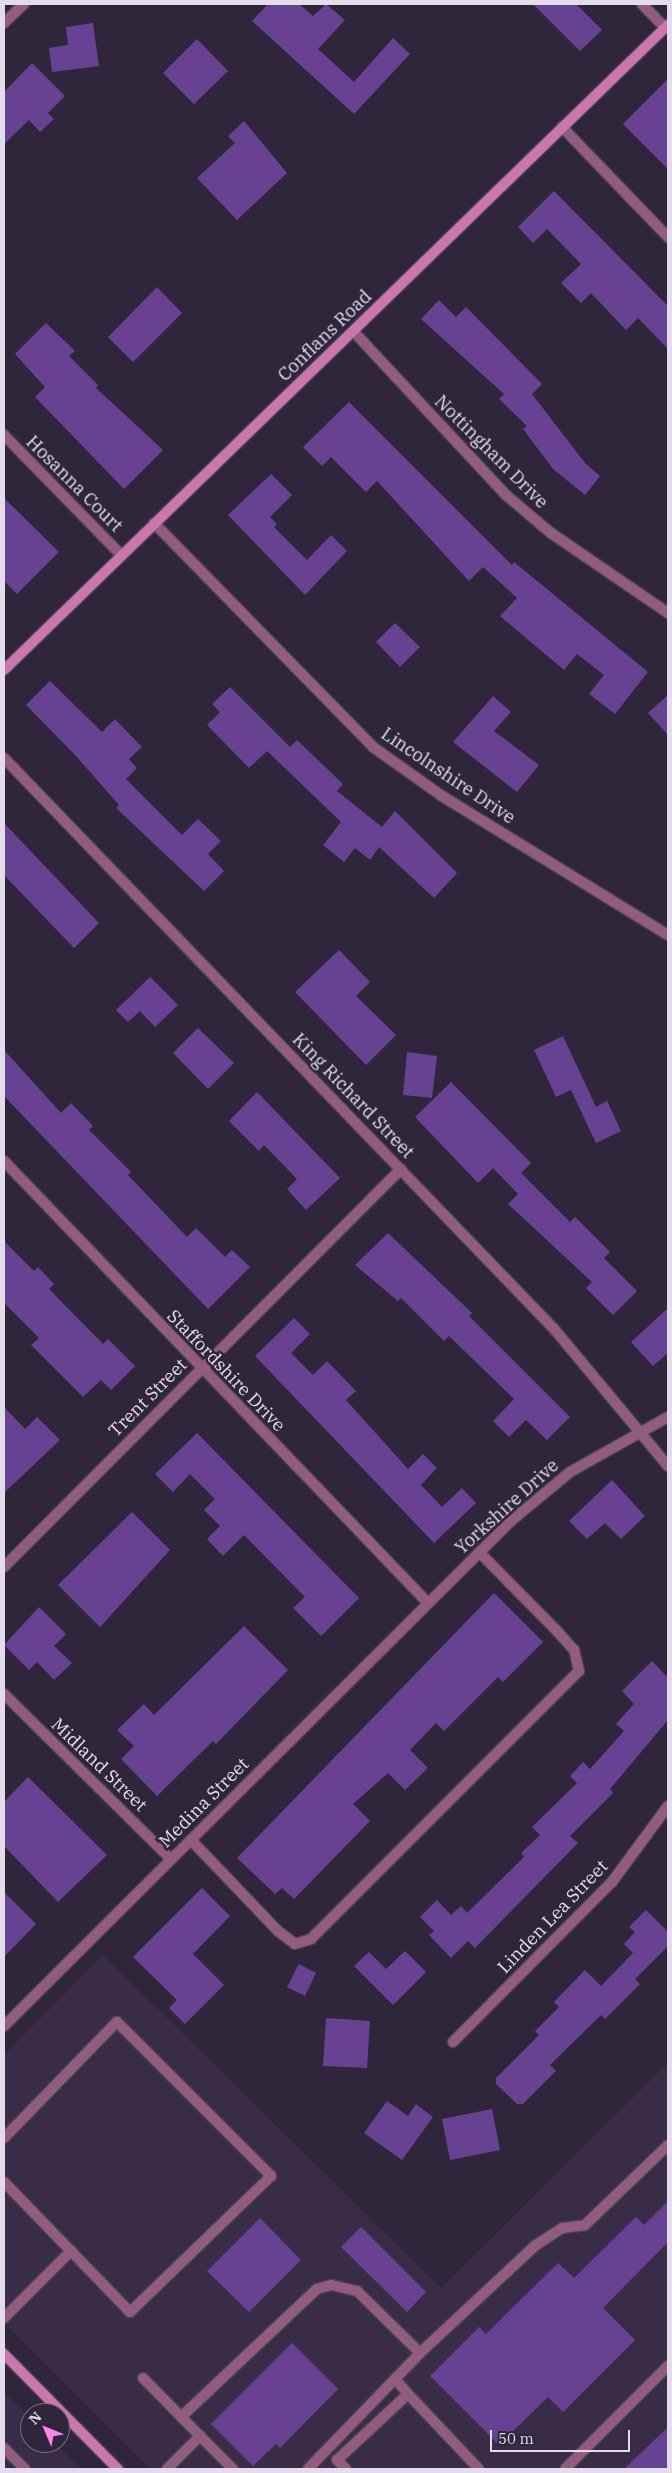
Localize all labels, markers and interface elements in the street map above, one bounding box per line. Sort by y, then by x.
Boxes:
street label: Conflans Road [274,286,376,386]
street label: Nottingham Drive [430,391,552,513]
street label: Hosanna Court [21,431,127,537]
street label: Lincolnshire Drive [377,723,519,829]
street label: King Richard Street [288,1029,418,1163]
street label: Staffordshire Drive [162,1306,290,1436]
street label: Trent Street [104,1354,192,1442]
street label: Yorkshire Drive [451,1455,563,1559]
street label: Midland Street [47,1714,151,1816]
street label: Medina Street [155,1754,253,1852]
street label: Linden Lea Street [493,1856,613,1978]
north arrow [20,2403,70,2453]
text: N [25,2408,45,2428]
scale bar [492,2420,632,2452]
text: 50 m [498,2429,534,2448]

